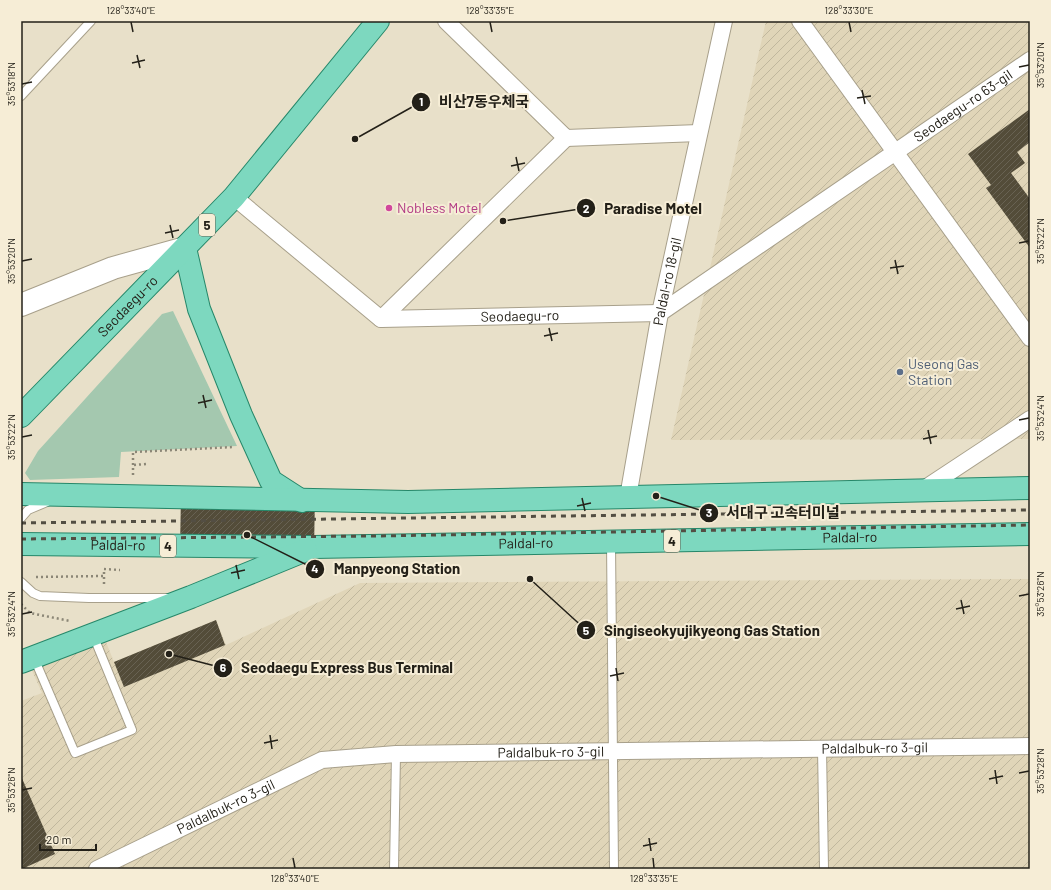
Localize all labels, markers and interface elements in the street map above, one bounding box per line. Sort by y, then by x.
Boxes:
text: 128°33'40"E [106,4,156,16]
text: 128°33'35"E [466,4,514,16]
text: 128°33'30"E [825,4,873,16]
text: 35°53'20"N [1034,42,1046,88]
text: 35°53'18"N [5,62,17,106]
street label: Seodaegu-ro 63-gil [910,66,1015,145]
callout: 비산7동우체국 [411,89,538,116]
text: 비산7동우체국 [439,92,529,110]
text: 1 [419,94,423,108]
callout: Paradise Motel [576,195,710,222]
place label: Nobless Motel [397,199,481,216]
text: Paradise Motel [604,199,702,217]
text: 2 [583,201,590,215]
marker: Nobless Motel [384,203,394,213]
road number: 5 [199,214,215,236]
text: 35°53'22"N [1034,218,1046,264]
street label: Paldal-ro 18-gil [649,236,684,327]
text: 35°53'20"N [5,238,17,284]
street label: Seodaegu-ro [94,272,161,340]
street label: Seodaegu-ro [480,306,559,325]
place label: Useong Gas Station [908,355,979,388]
marker: Useong Gas Station [895,367,905,377]
text: 35°53'24"N [1034,395,1046,441]
text: 35°53'22"N [5,414,17,460]
callout: 서대구 고속터미널 [699,499,848,526]
text: 서대구 고속터미널 [726,503,840,521]
text: 3 [706,505,712,519]
street label: Paldal-ro [822,528,877,546]
road number: 4 [664,530,680,552]
street label: Paldal-ro [498,534,554,552]
road number: 4 [160,535,176,557]
street label: Paldal-ro [90,536,146,553]
callout: Manpyeong Station [305,556,468,583]
text: Manpyeong Station [334,559,460,577]
text: 4 [311,561,319,575]
text: 35°53'26"N [1034,571,1046,617]
text: 35°53'24"N [5,591,17,637]
callout: Singiseokyujikyeong Gas Station [576,617,828,644]
text: Singiseokyujikyeong Gas Station [604,621,820,639]
text: 5 [583,623,590,637]
callout: Seodaegu Express Bus Terminal [213,655,461,682]
text: Seodaegu Express Bus Terminal [241,658,453,676]
text: 6 [220,660,227,674]
street label: Paldalbuk-ro 3-gil [821,738,928,757]
street label: Paldalbuk-ro 3-gil [497,742,604,761]
text: 35°53'28"N [1034,748,1046,794]
text: 35°53'26"N [5,767,17,813]
street label: Paldalbuk-ro 3-gil [174,775,277,837]
scale bar [40,826,96,852]
text: 20 m [46,832,72,846]
text: 128°33'40"E [270,872,320,884]
text: 128°33'35"E [630,872,678,884]

